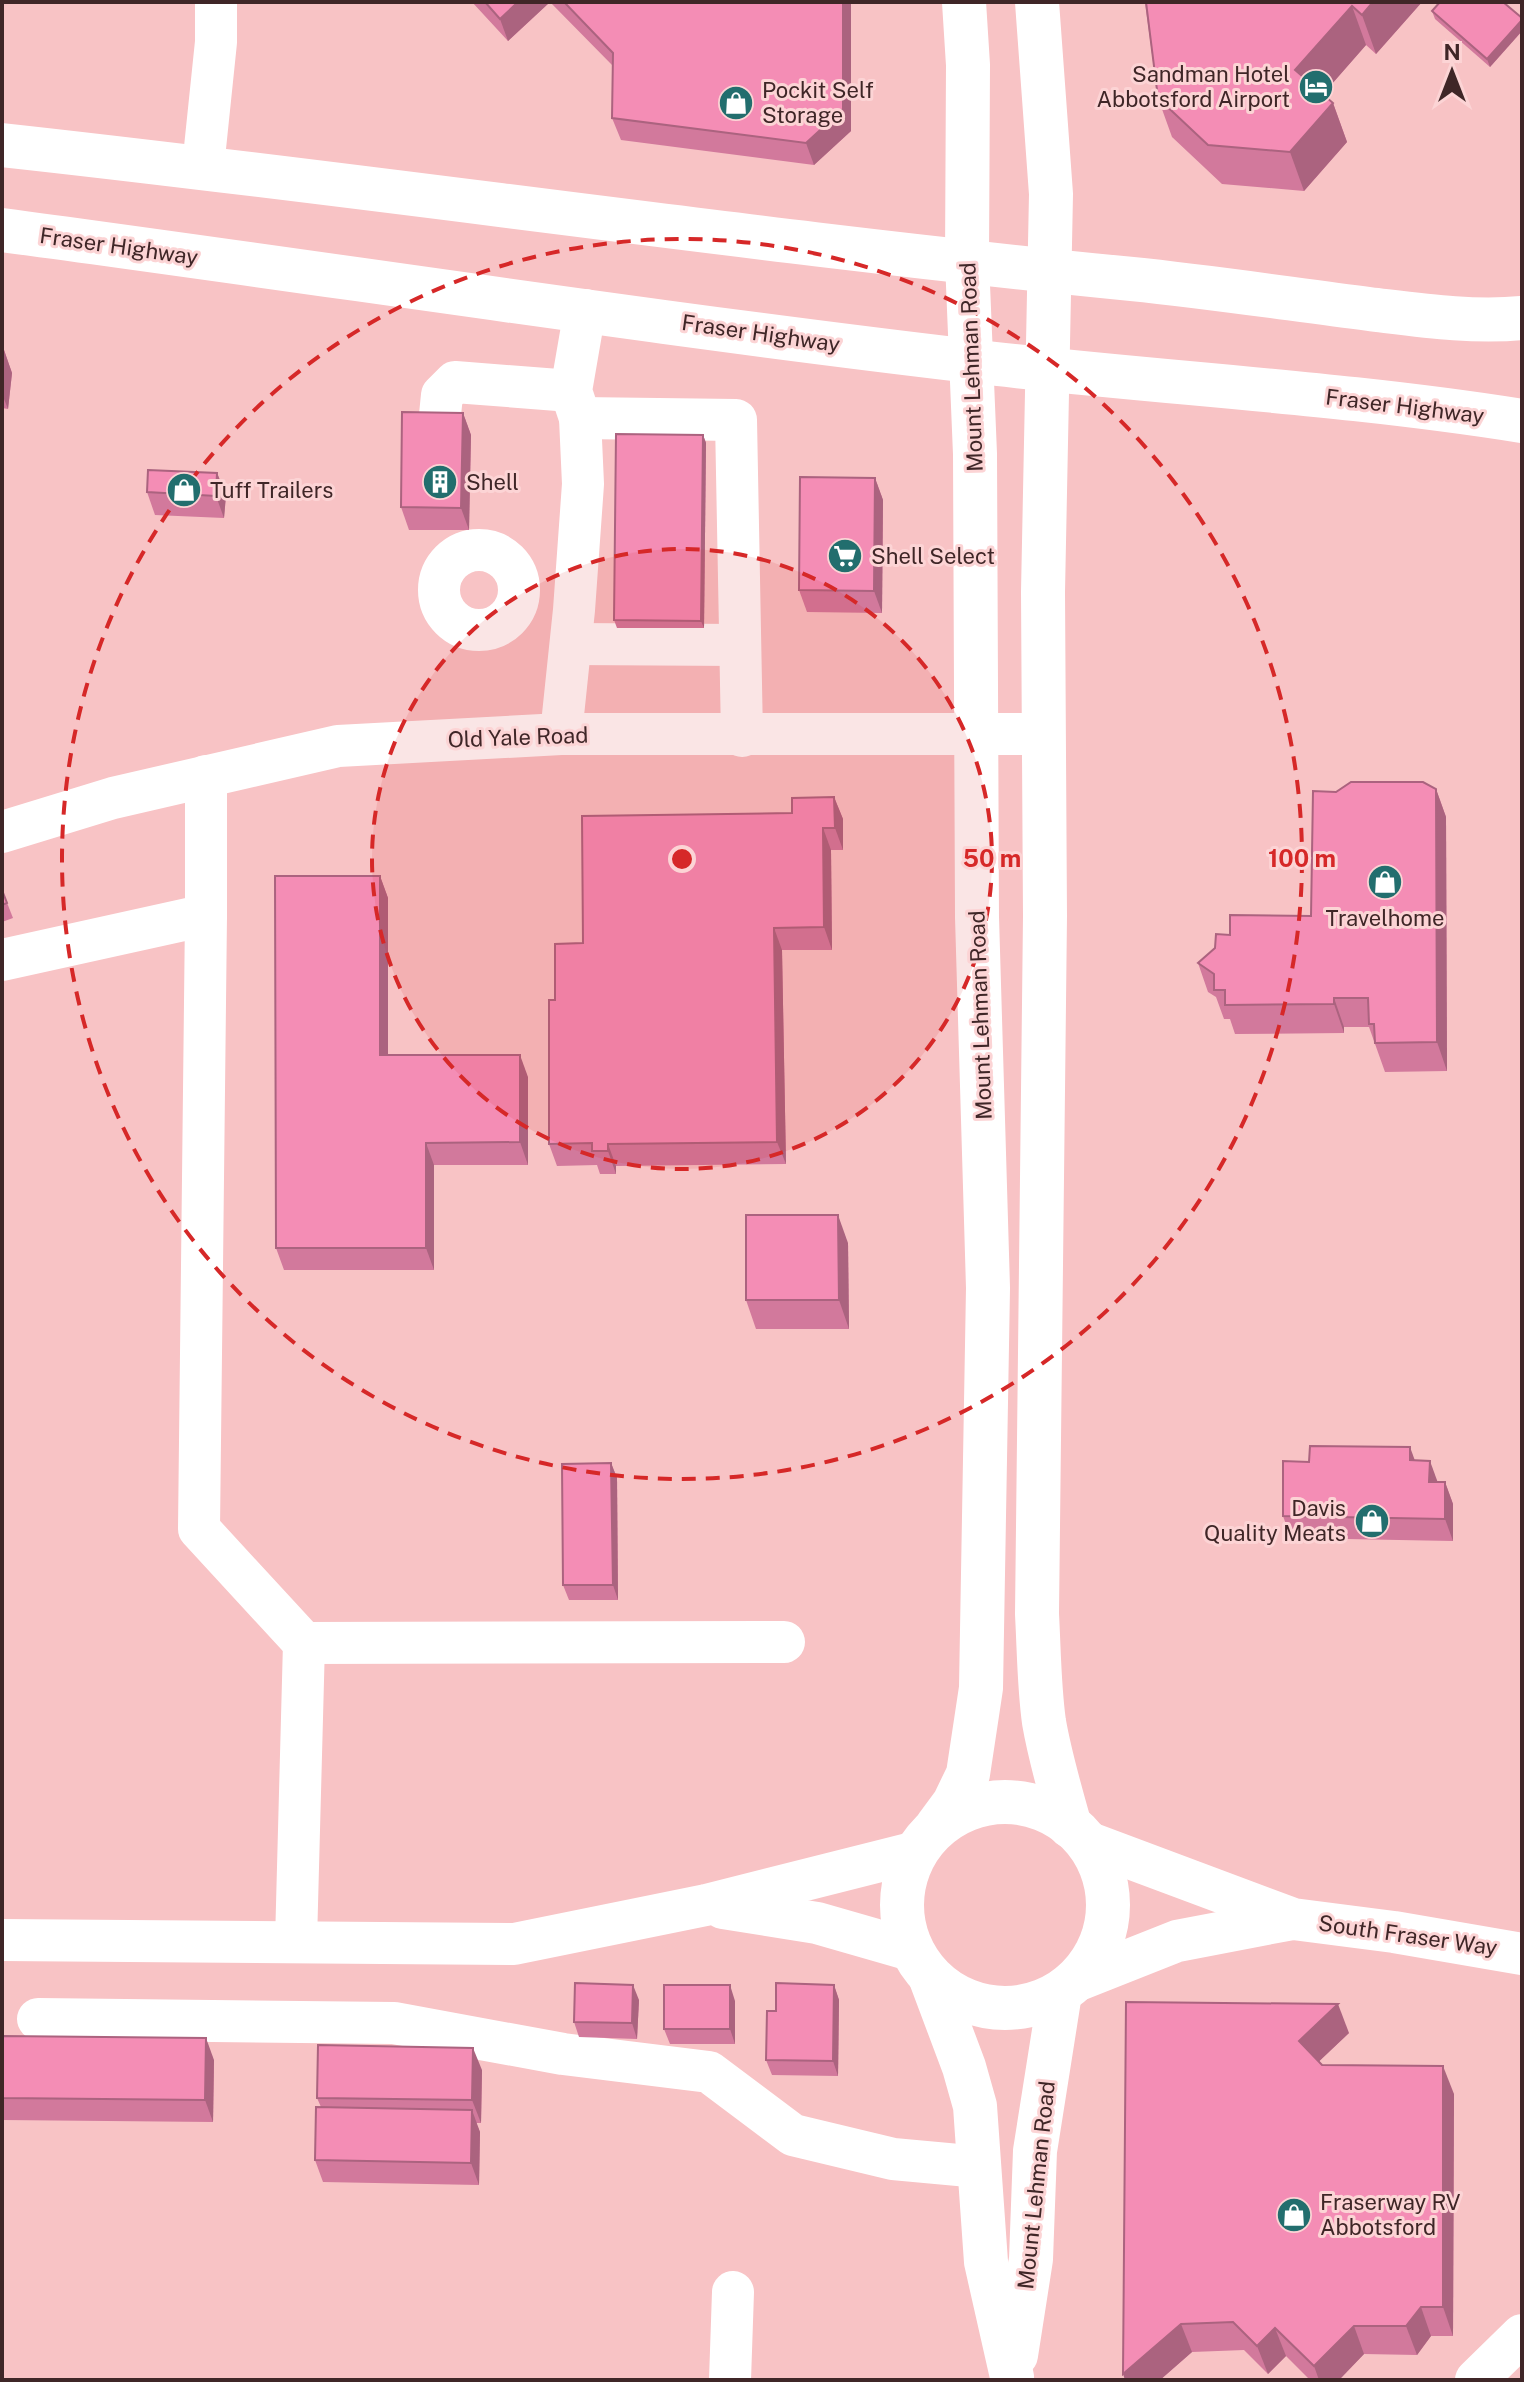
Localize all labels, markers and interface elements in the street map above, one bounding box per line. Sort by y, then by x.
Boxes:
north arrow [1412,32,1492,112]
text: N [1443,39,1461,65]
place label: Sandman Hotel Abbotsford Airport [1096,61,1290,112]
hotel icon: Sandman Hotel Abbotsford Airport [1297,68,1335,106]
place label: Pockit Self Storage [762,77,874,128]
shop icon: Pockit Self Storage [717,84,755,122]
street label: Fraser Highway [38,222,200,270]
street label: Mount Lehman Road [954,262,988,472]
street label: Fraser Highway [680,309,842,357]
street label: Fraser Highway [1324,383,1486,429]
building icon: Shell [421,463,459,501]
place label: Shell [466,469,519,495]
shop icon: Tuff Trailers [165,471,203,509]
place label: Tuff Trailers [210,477,333,503]
supermarket icon: Shell Select [826,537,864,575]
place label: Shell Select [871,543,995,569]
street label: Old Yale Road [447,722,589,752]
text: 50 m [963,844,1021,872]
text: 100 m [1268,844,1336,872]
centre of rings [668,845,696,873]
shop icon: Travelhome [1366,863,1404,901]
place label: Travelhome [1326,905,1444,931]
street label: Mount Lehman Road [963,910,997,1120]
place label: Davis Quality Meats [1204,1495,1346,1546]
shop icon: Davis Quality Meats [1353,1502,1391,1540]
street label: South Fraser Way [1317,1910,1499,1960]
street label: Mount Lehman Road [1012,2079,1060,2291]
place label: Fraserway RV Abbotsford [1320,2189,1461,2240]
shop icon: Fraserway RV Abbotsford [1275,2196,1313,2234]

